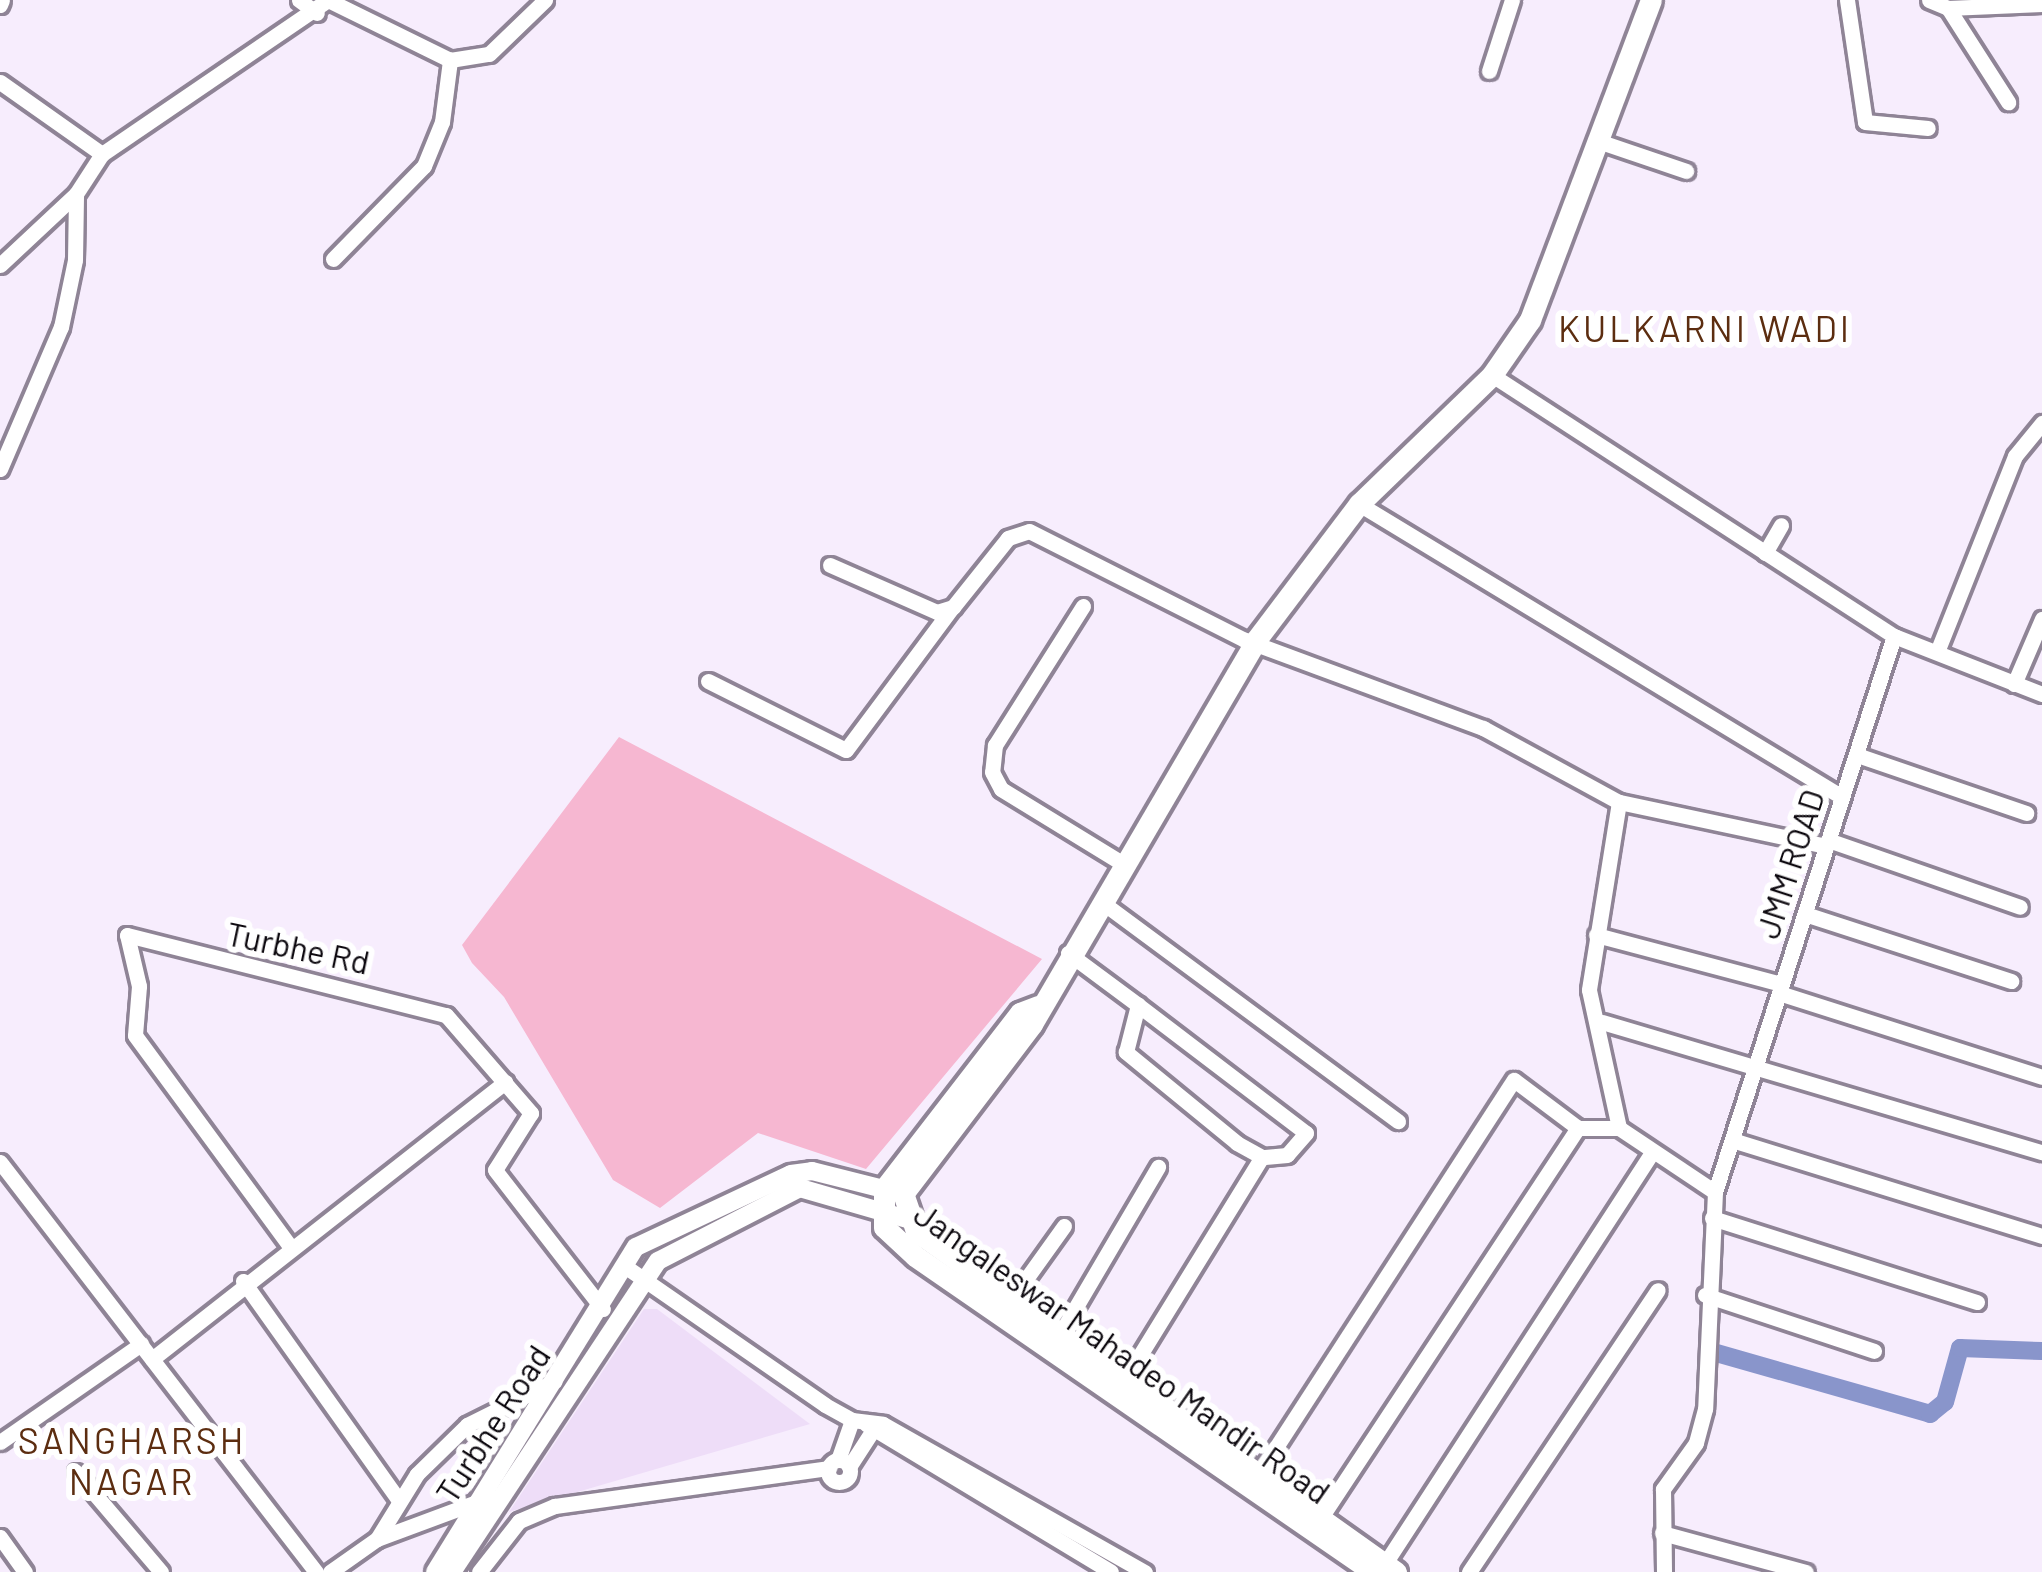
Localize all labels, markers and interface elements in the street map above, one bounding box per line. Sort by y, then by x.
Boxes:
district label: KULKARNI WADI [1558,306,1852,350]
street label: JMM ROAD [1747,785,1833,943]
street label: Turbhe Rd [223,914,373,982]
street label: Jangaleswar Mahadeo Mandir Road [907,1194,1337,1512]
street label: Turbhe Road [427,1338,559,1510]
district label: SANGHARSH NAGAR [18,1417,246,1502]

